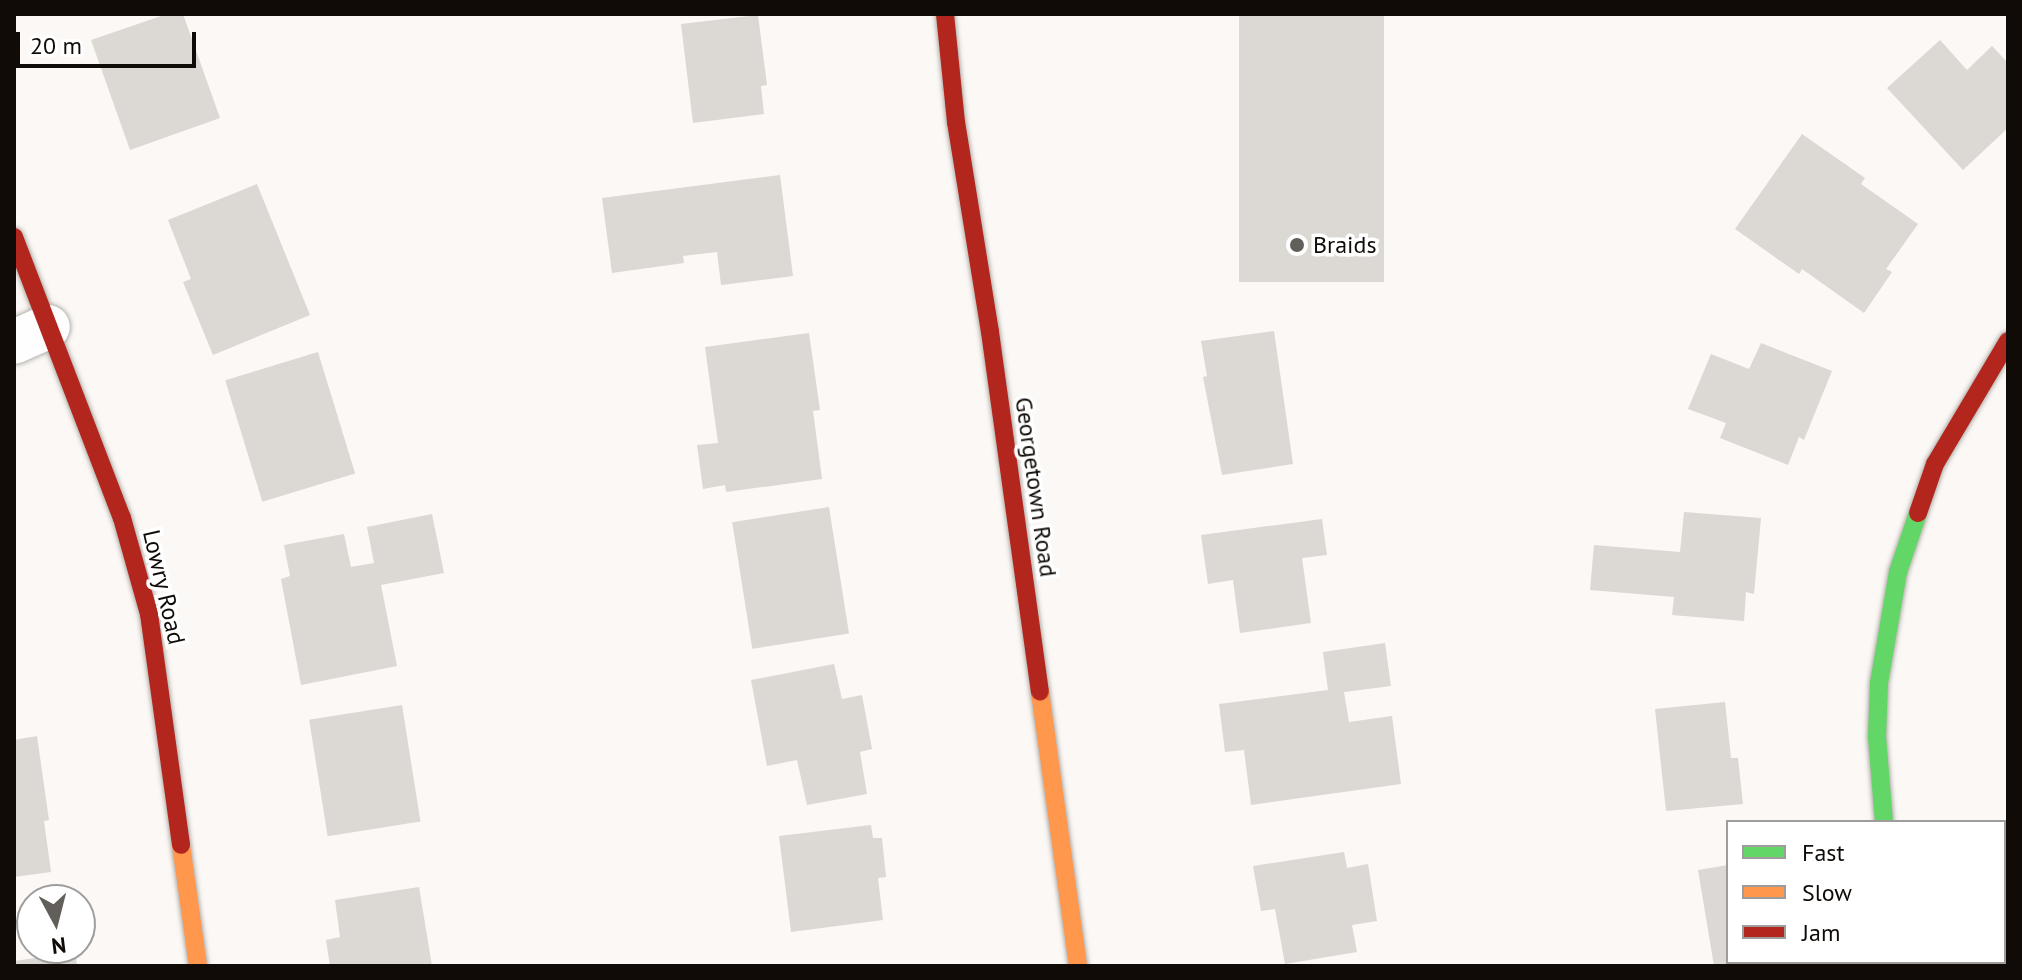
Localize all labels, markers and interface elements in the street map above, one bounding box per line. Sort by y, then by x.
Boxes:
scale bar [20,16,200,66]
text: 20 m [30,30,82,61]
place label: Braids [1313,231,1377,259]
marker: Braids [1288,236,1306,254]
street label: Georgetown Road [1009,395,1063,579]
street label: Lowry Road [137,526,191,648]
legend [1726,820,2006,964]
text: Fast [1802,837,1845,868]
text: Slow [1802,877,1852,908]
north arrow [16,884,96,964]
text: Jam [1802,917,1840,948]
text: N [50,931,68,961]

